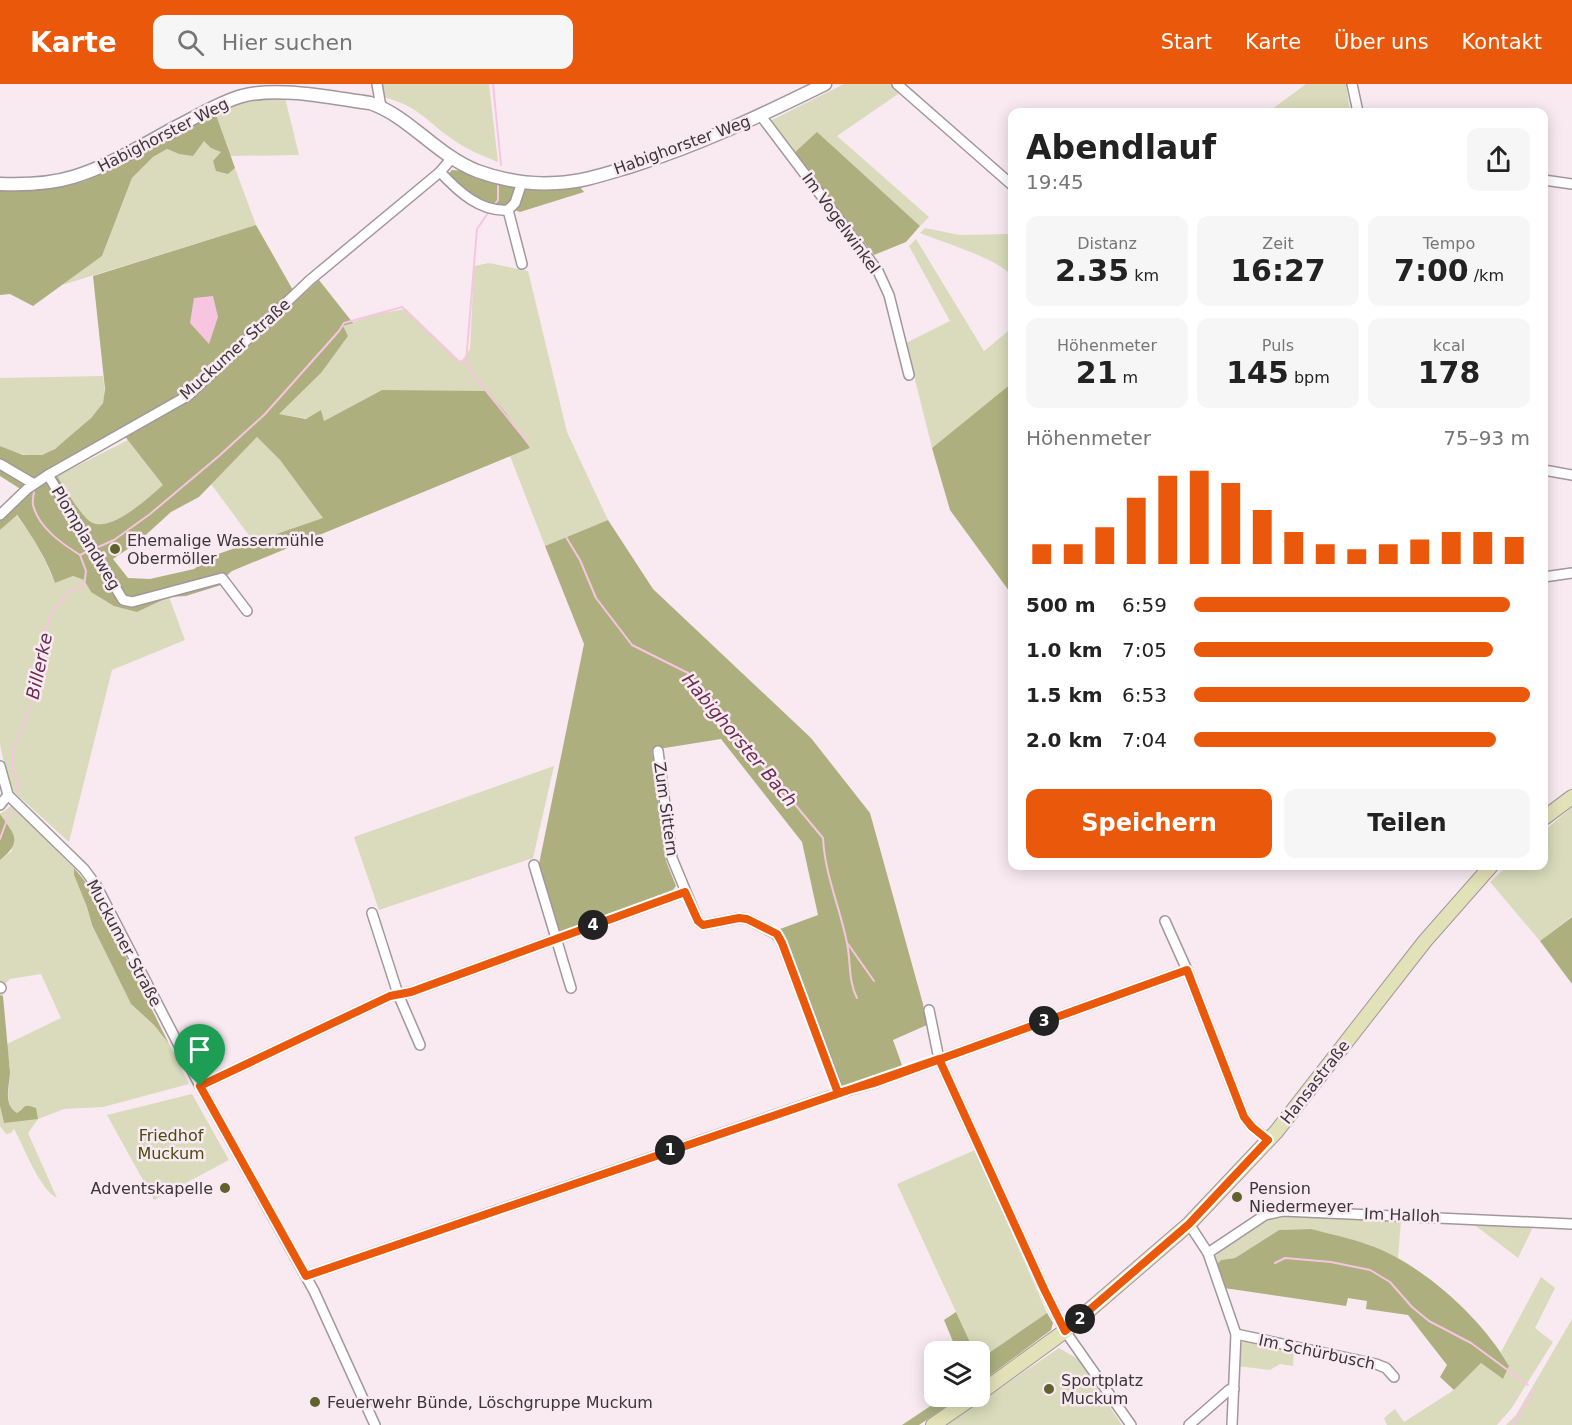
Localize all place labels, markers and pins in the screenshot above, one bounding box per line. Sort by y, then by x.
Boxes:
place label: Ehemalige Wassermühle Obermöller [127,531,324,568]
marker: Ehemalige Wassermühle Obermöller [108,542,122,556]
pin: 4 [578,910,608,940]
pin: 3 [1029,1006,1059,1036]
pin [174,1024,225,1086]
pin: 1 [655,1135,685,1165]
place label: Adventskapelle [91,1179,213,1198]
place label: Pension Niedermeyer [1249,1179,1353,1216]
marker: Adventskapelle [218,1181,232,1195]
marker: Pension Niedermeyer [1230,1190,1244,1204]
pin: 2 [1065,1304,1095,1334]
place label: Sportplatz Muckum [1061,1371,1143,1408]
marker: Sportplatz Muckum [1042,1382,1056,1396]
place label: Feuerwehr Bünde, Löschgruppe Muckum [327,1393,653,1412]
marker: Feuerwehr Bünde, Löschgruppe Muckum [308,1395,322,1409]

